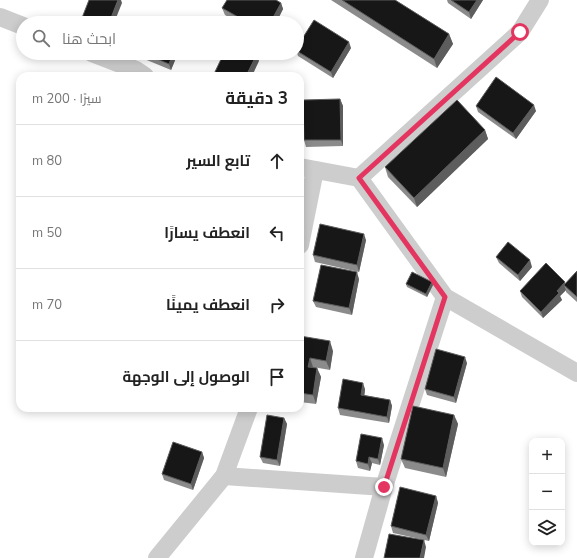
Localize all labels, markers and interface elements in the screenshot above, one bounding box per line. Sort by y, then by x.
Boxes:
search box [16,16,304,60]
route start [511,23,529,41]
icon: search [30,27,52,49]
text: ابحث هنا [62,29,116,49]
text: 3 دقيقة [225,87,288,110]
text: سيرًا · 200 m [32,90,102,108]
icon: ahead [266,150,288,172]
text: تابع السير [186,151,250,171]
text: 80 m [32,152,62,170]
icon: left [266,222,288,244]
text: انعطف يسارًا [164,223,250,243]
text: 50 m [32,224,62,242]
icon: right [266,294,288,316]
text: انعطف يمينًا [166,295,250,315]
text: 70 m [32,296,62,314]
icon: arrive [266,366,288,388]
text: الوصول إلى الوجهة [122,367,250,387]
map controls [529,438,565,546]
button: + [529,438,565,474]
button: − [529,474,565,510]
route end [375,478,393,496]
button: layers [529,510,565,546]

